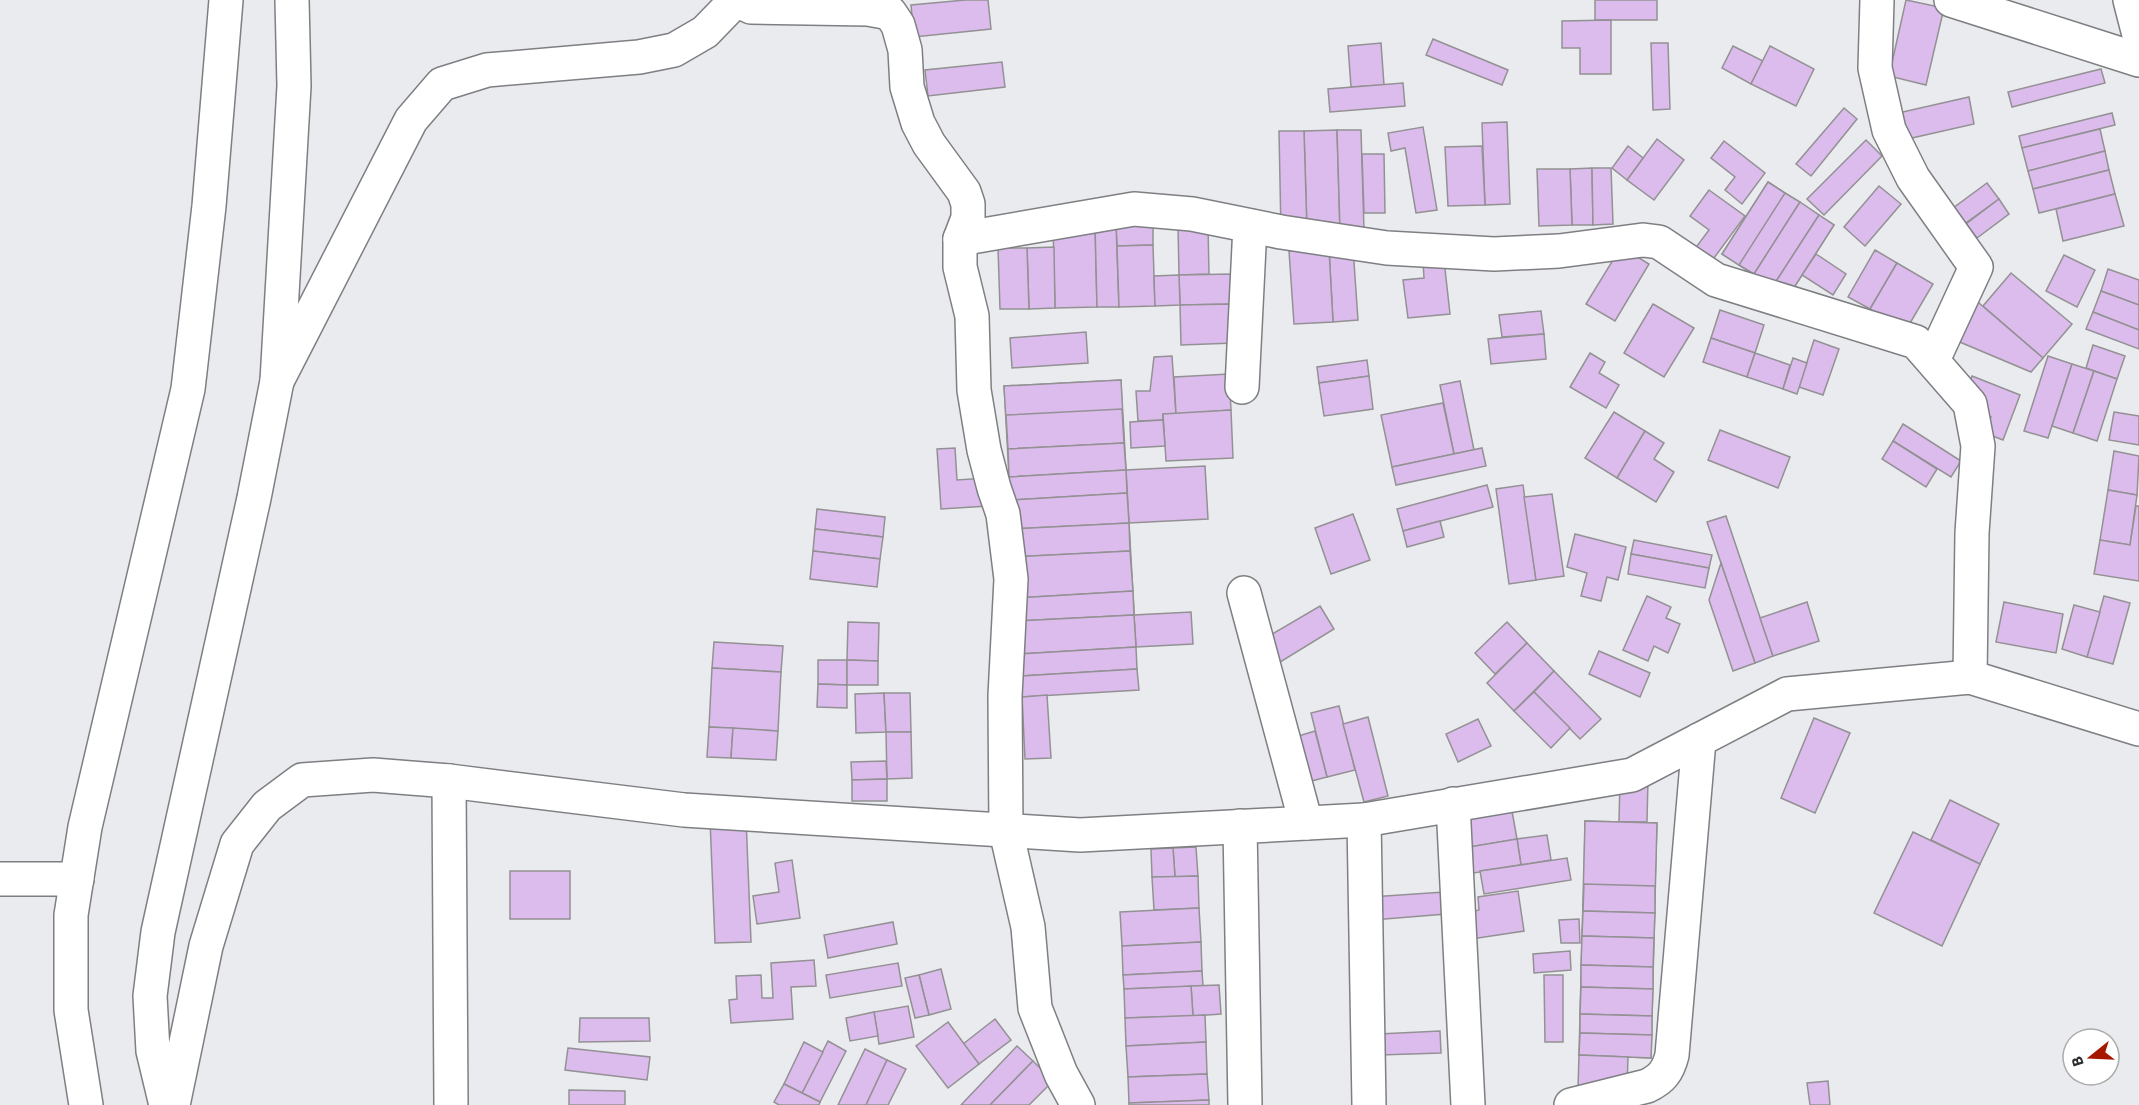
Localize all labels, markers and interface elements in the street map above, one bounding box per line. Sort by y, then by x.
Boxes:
north arrow [2061,1027,2121,1087]
text: B [2066,1053,2090,1069]

